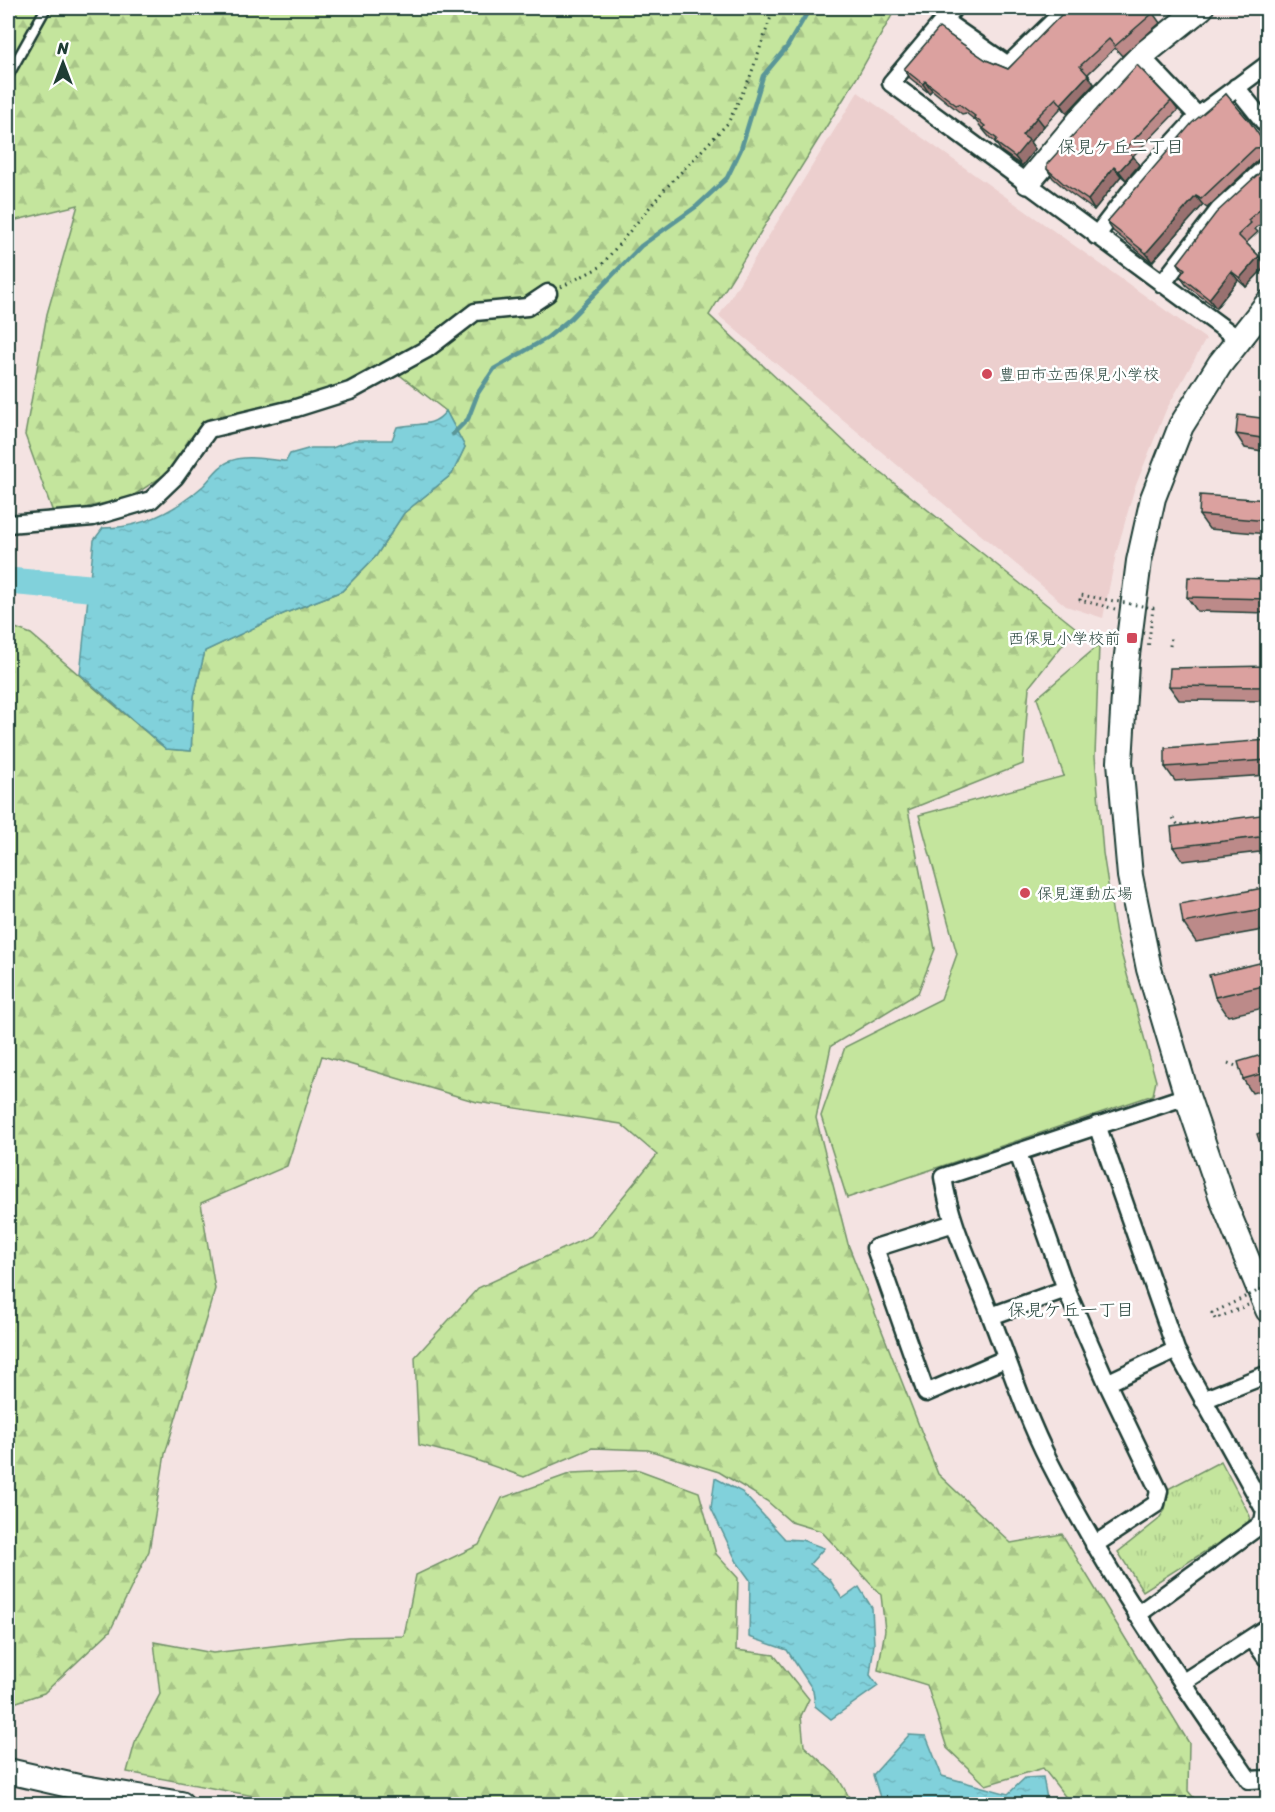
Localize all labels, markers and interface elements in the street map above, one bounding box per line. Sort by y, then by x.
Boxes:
north arrow [33,33,93,93]
text: N [56,34,69,63]
district label: 保見ケ丘二丁目 [1058,131,1184,163]
place label: 豊田市立西保見小学校 [999,360,1159,389]
marker: 豊田市立西保見小学校 [980,367,994,381]
place label: 西保見小学校前 [1008,624,1120,653]
marker: 西保見小学校前 [1125,631,1139,645]
place label: 保見運動広場 [1037,879,1133,908]
marker: 保見運動広場 [1018,886,1032,900]
district label: 保見ケ丘一丁目 [1008,1294,1134,1326]

